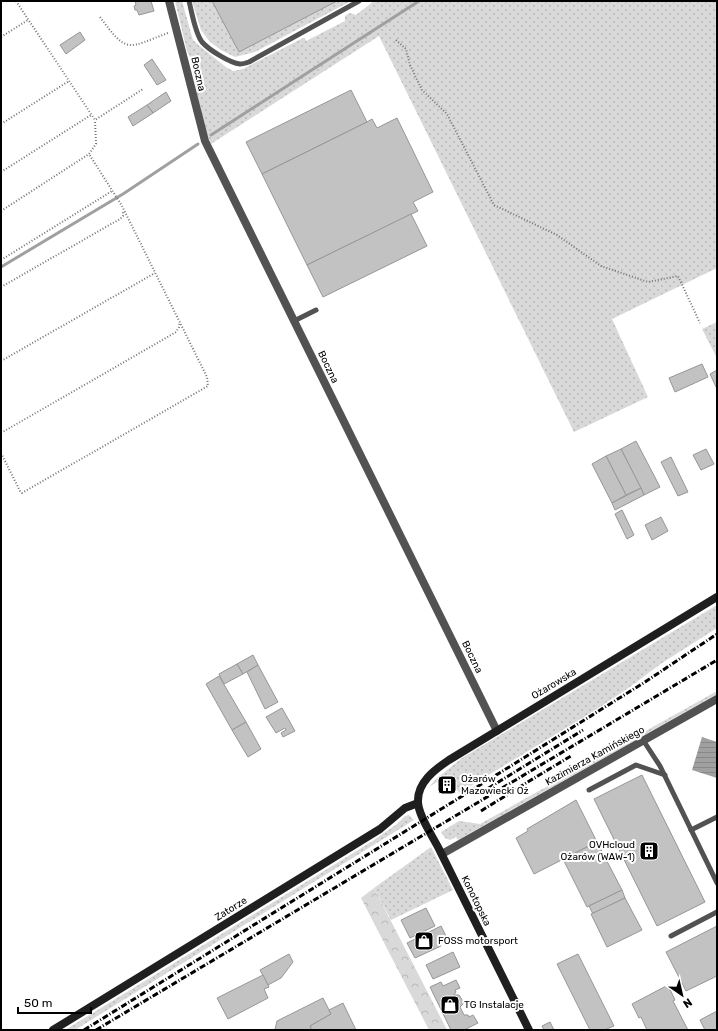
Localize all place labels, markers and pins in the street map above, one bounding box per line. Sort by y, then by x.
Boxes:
place label: Ożarów Mazowiecki Oż [461,773,529,797]
building icon: Ożarów Mazowiecki Oż [436,774,458,796]
place label: OVHcloud Ożarów (WAW-1) [561,839,635,863]
building icon: OVHcloud Ożarów (WAW-1) [638,840,660,862]
shop icon: FOSS motorsport [413,930,435,952]
place label: FOSS motorsport [438,935,518,947]
shop icon: TG Instalacje [439,994,461,1016]
place label: TG Instalacje [464,999,524,1011]

